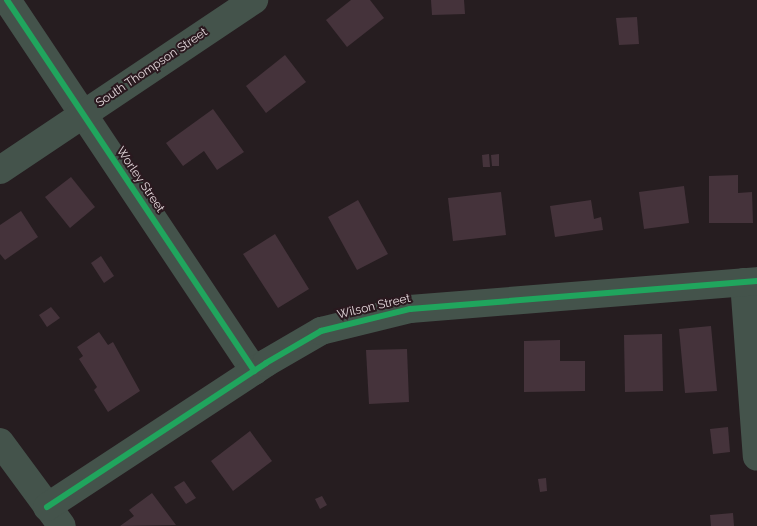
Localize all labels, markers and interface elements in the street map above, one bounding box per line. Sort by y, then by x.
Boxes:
street label: South Thompson Street [93,25,211,111]
street label: Worley Street [113,144,167,216]
street label: Wilson Street [336,292,412,322]

